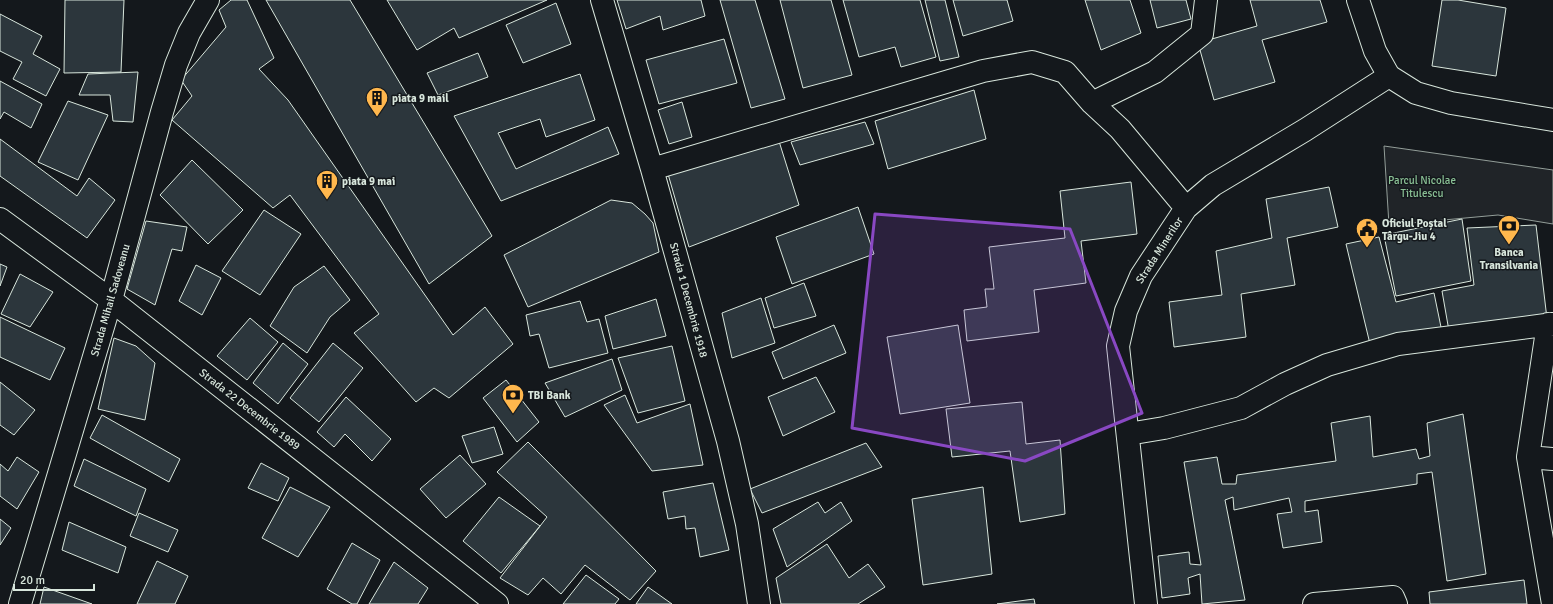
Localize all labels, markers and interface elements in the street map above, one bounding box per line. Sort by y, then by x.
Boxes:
building icon: piata 9 mail [364,85,390,118]
place label: piata 9 mail [392,92,449,105]
building icon: piata 9 mai [314,168,340,201]
park label: Parcul Nicolae Titulescu [1388,174,1456,200]
place label: piata 9 mai [342,175,395,188]
bank icon: Banca Transilvania [1496,213,1522,246]
street label: Strada Minerilor [1133,215,1186,286]
public building icon: Oficiul Poștal Târgu-Jiu 4 [1354,216,1380,249]
place label: Oficiul Poștal Târgu-Jiu 4 [1382,217,1447,243]
street label: Strada 1 Decembrie 1918 [667,241,710,359]
street label: Strada Mihail Sadoveanu [88,242,133,358]
place label: Banca Transilvania [1480,246,1539,272]
street label: Strada 22 Decembrie 1989 [197,366,303,453]
bank icon: TBI Bank [500,382,526,415]
place label: TBI Bank [528,389,571,402]
scale bar [14,566,94,592]
text: 20 m [20,573,45,588]

